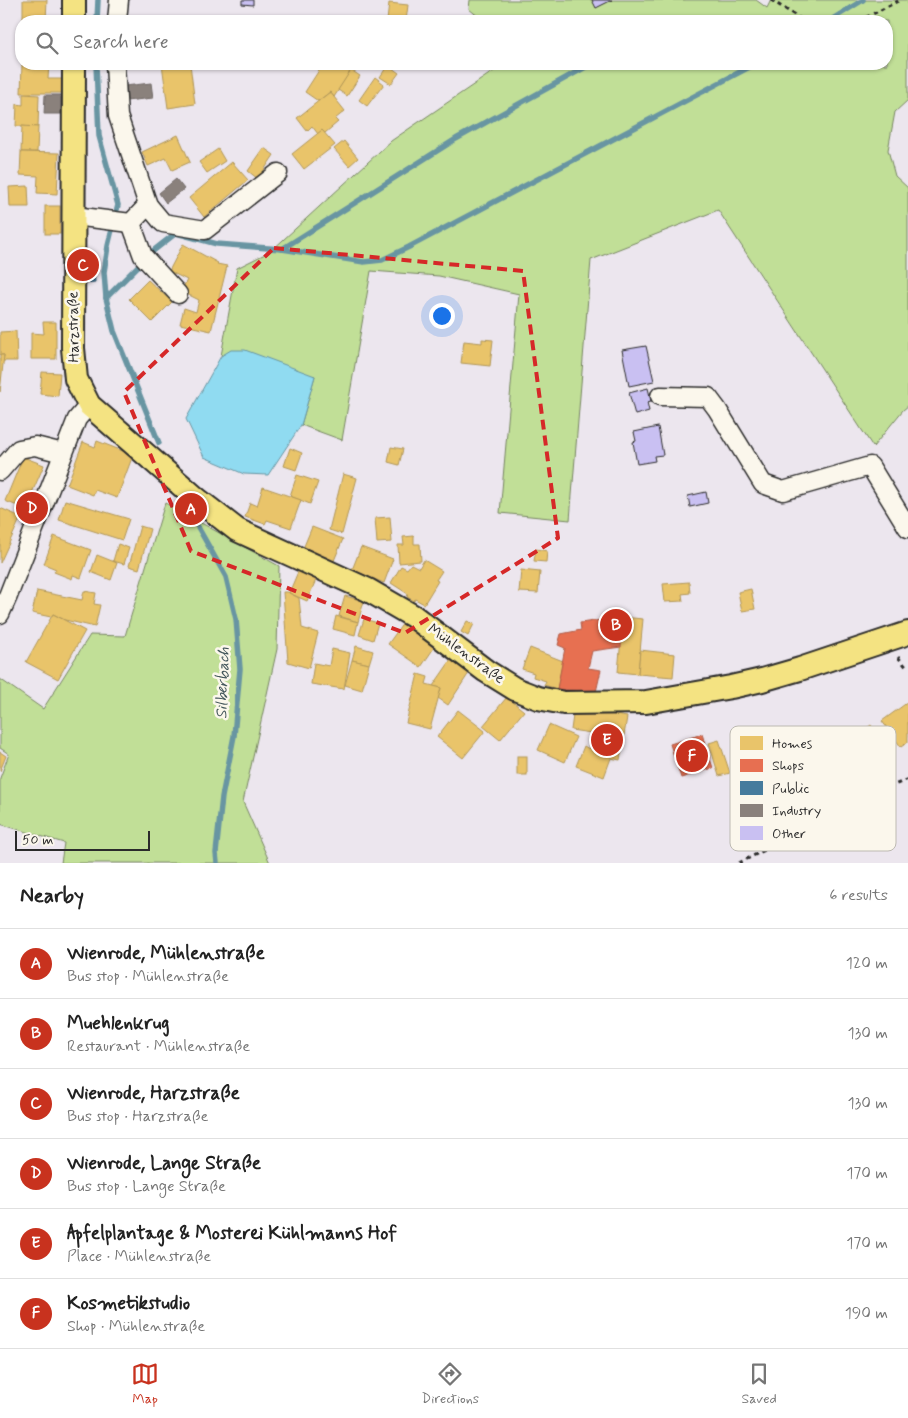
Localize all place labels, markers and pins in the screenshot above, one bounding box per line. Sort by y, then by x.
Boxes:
pin: C [67,246,99,284]
pin: D [16,489,48,527]
pin: A [175,490,207,528]
pin: B [600,606,632,644]
pin: E [591,721,623,759]
pin: F [676,737,708,775]

